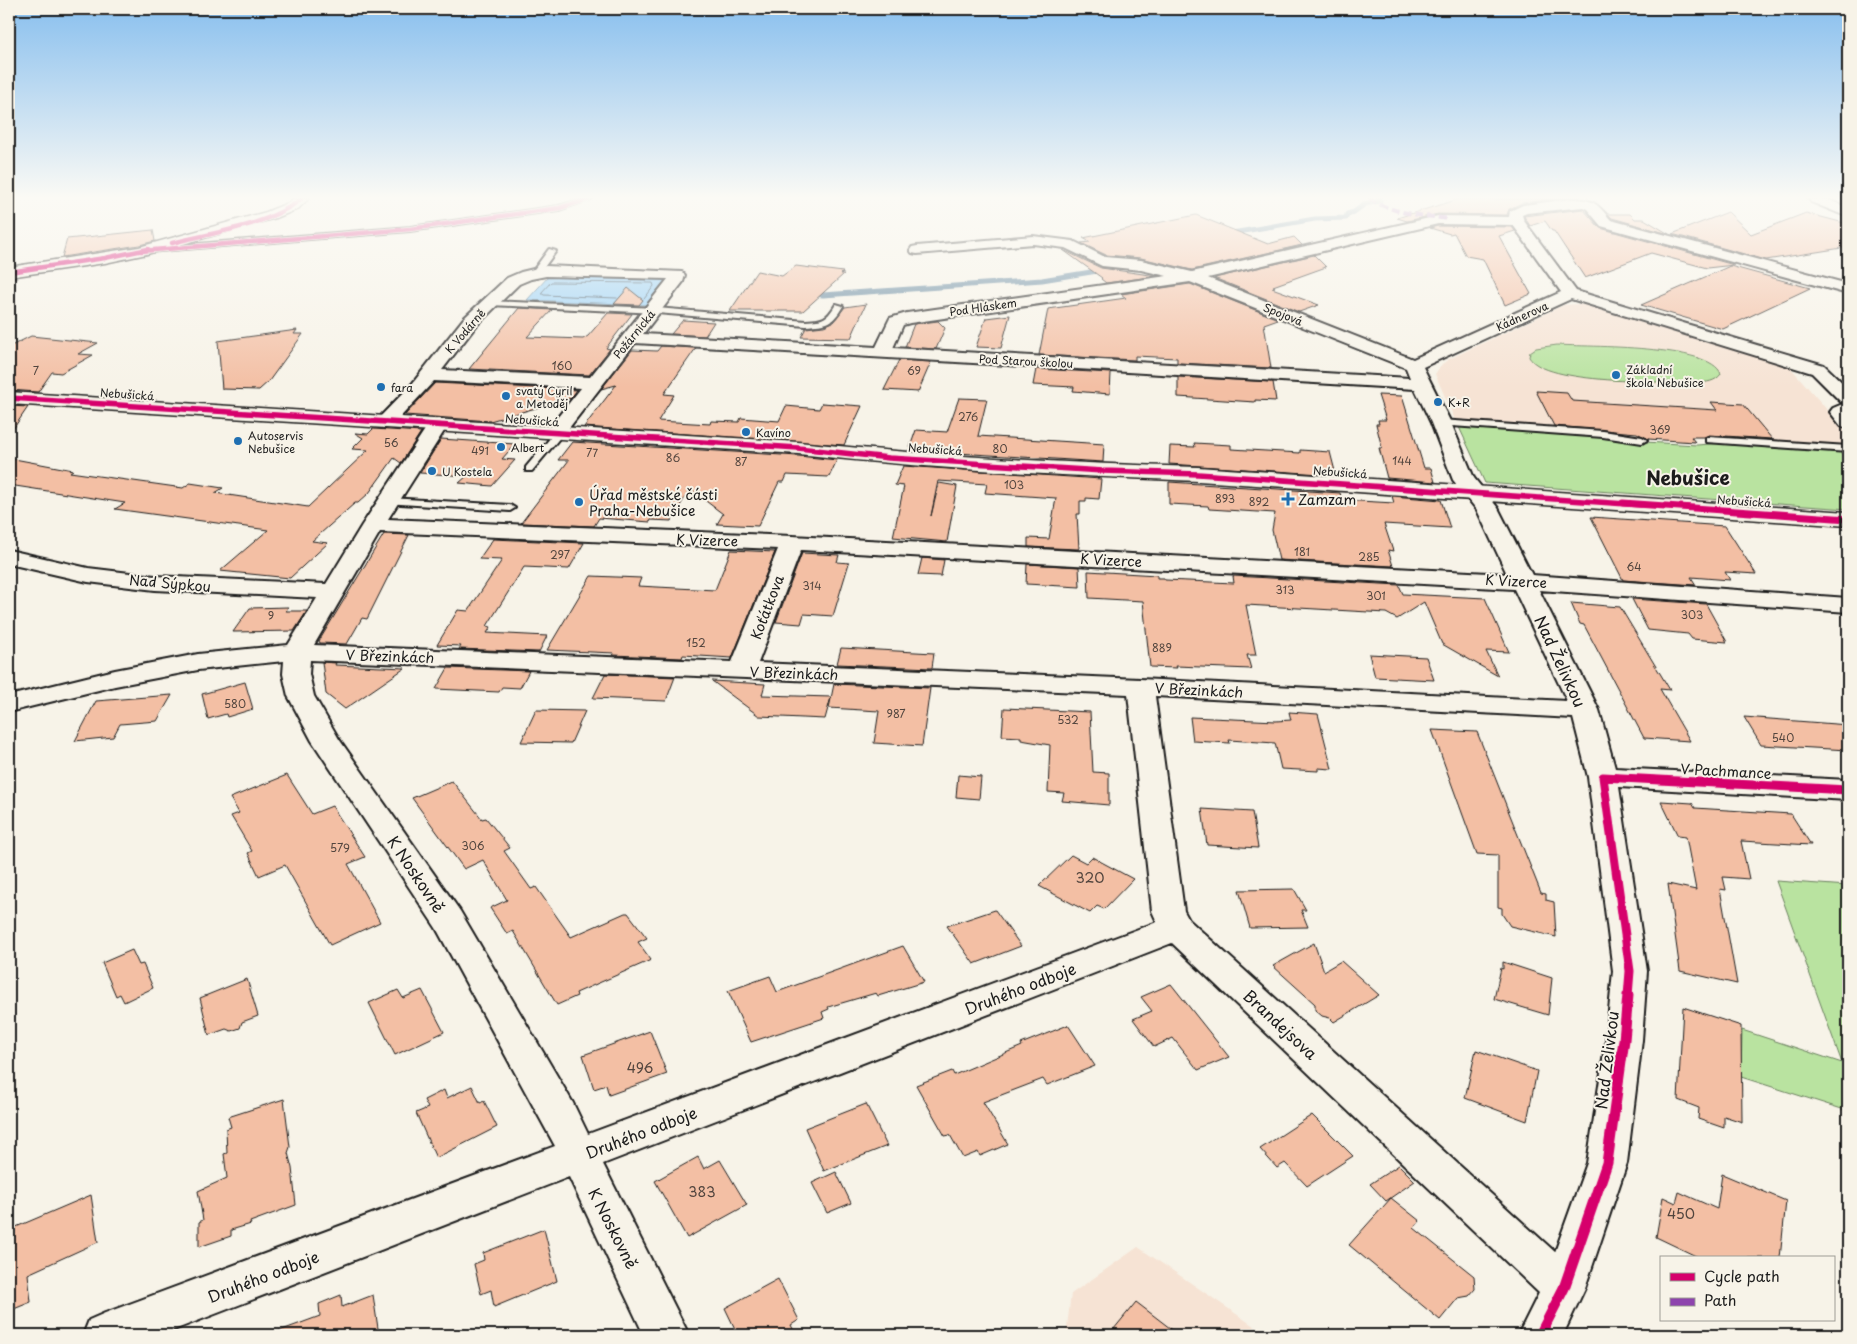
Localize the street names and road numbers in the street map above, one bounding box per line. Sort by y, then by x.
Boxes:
street label: Pod Hláskem [948,294,1018,320]
street label: Kádnerova [1493,297,1551,335]
street label: Spojová [1261,298,1306,330]
street label: K Vodárně [441,305,489,357]
street label: Požárnická [609,306,659,362]
street label: Pod Starou školou [978,350,1074,372]
street label: Nebušická [99,384,155,404]
street label: Nebušická [504,410,560,430]
street label: Nebušická [907,439,963,459]
street label: Nebušická [1312,462,1368,482]
street label: Nebušická [1716,491,1772,511]
street label: K Vizerce [676,528,738,552]
street label: K Vizerce [1079,548,1143,572]
street label: Nad Sýpkou [128,569,212,597]
street label: K Vizerce [1484,569,1548,593]
street label: Koťátkova [745,571,789,642]
street label: Nad Želivkou [1529,611,1593,711]
street label: V Březinkách [345,644,435,668]
street label: V Březinkách [749,661,839,685]
street label: V Březinkách [1154,677,1244,703]
street label: V Pachmance [1680,758,1772,784]
street label: K Noskovně [382,831,452,917]
street label: Druhého odboje [961,956,1079,1020]
street label: Brandejsova [1239,983,1323,1065]
street label: Nad Želivkou [1588,1009,1624,1111]
street label: Druhého odboje [582,1100,700,1164]
street label: K Noskovně [583,1183,645,1273]
street label: Druhého odboje [204,1244,322,1308]

